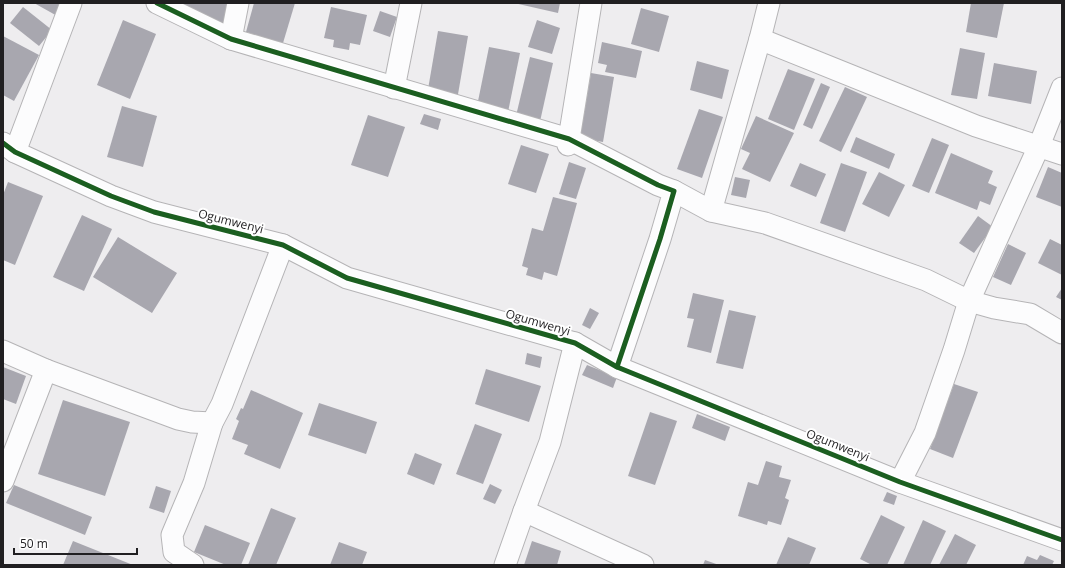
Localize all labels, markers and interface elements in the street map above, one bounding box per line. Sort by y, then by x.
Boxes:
street label: Ogumwenyi [197,205,265,237]
street label: Ogumwenyi [504,305,572,339]
street label: Ogumwenyi [804,425,872,465]
scale bar [14,530,137,556]
text: 50 m [20,535,48,552]

